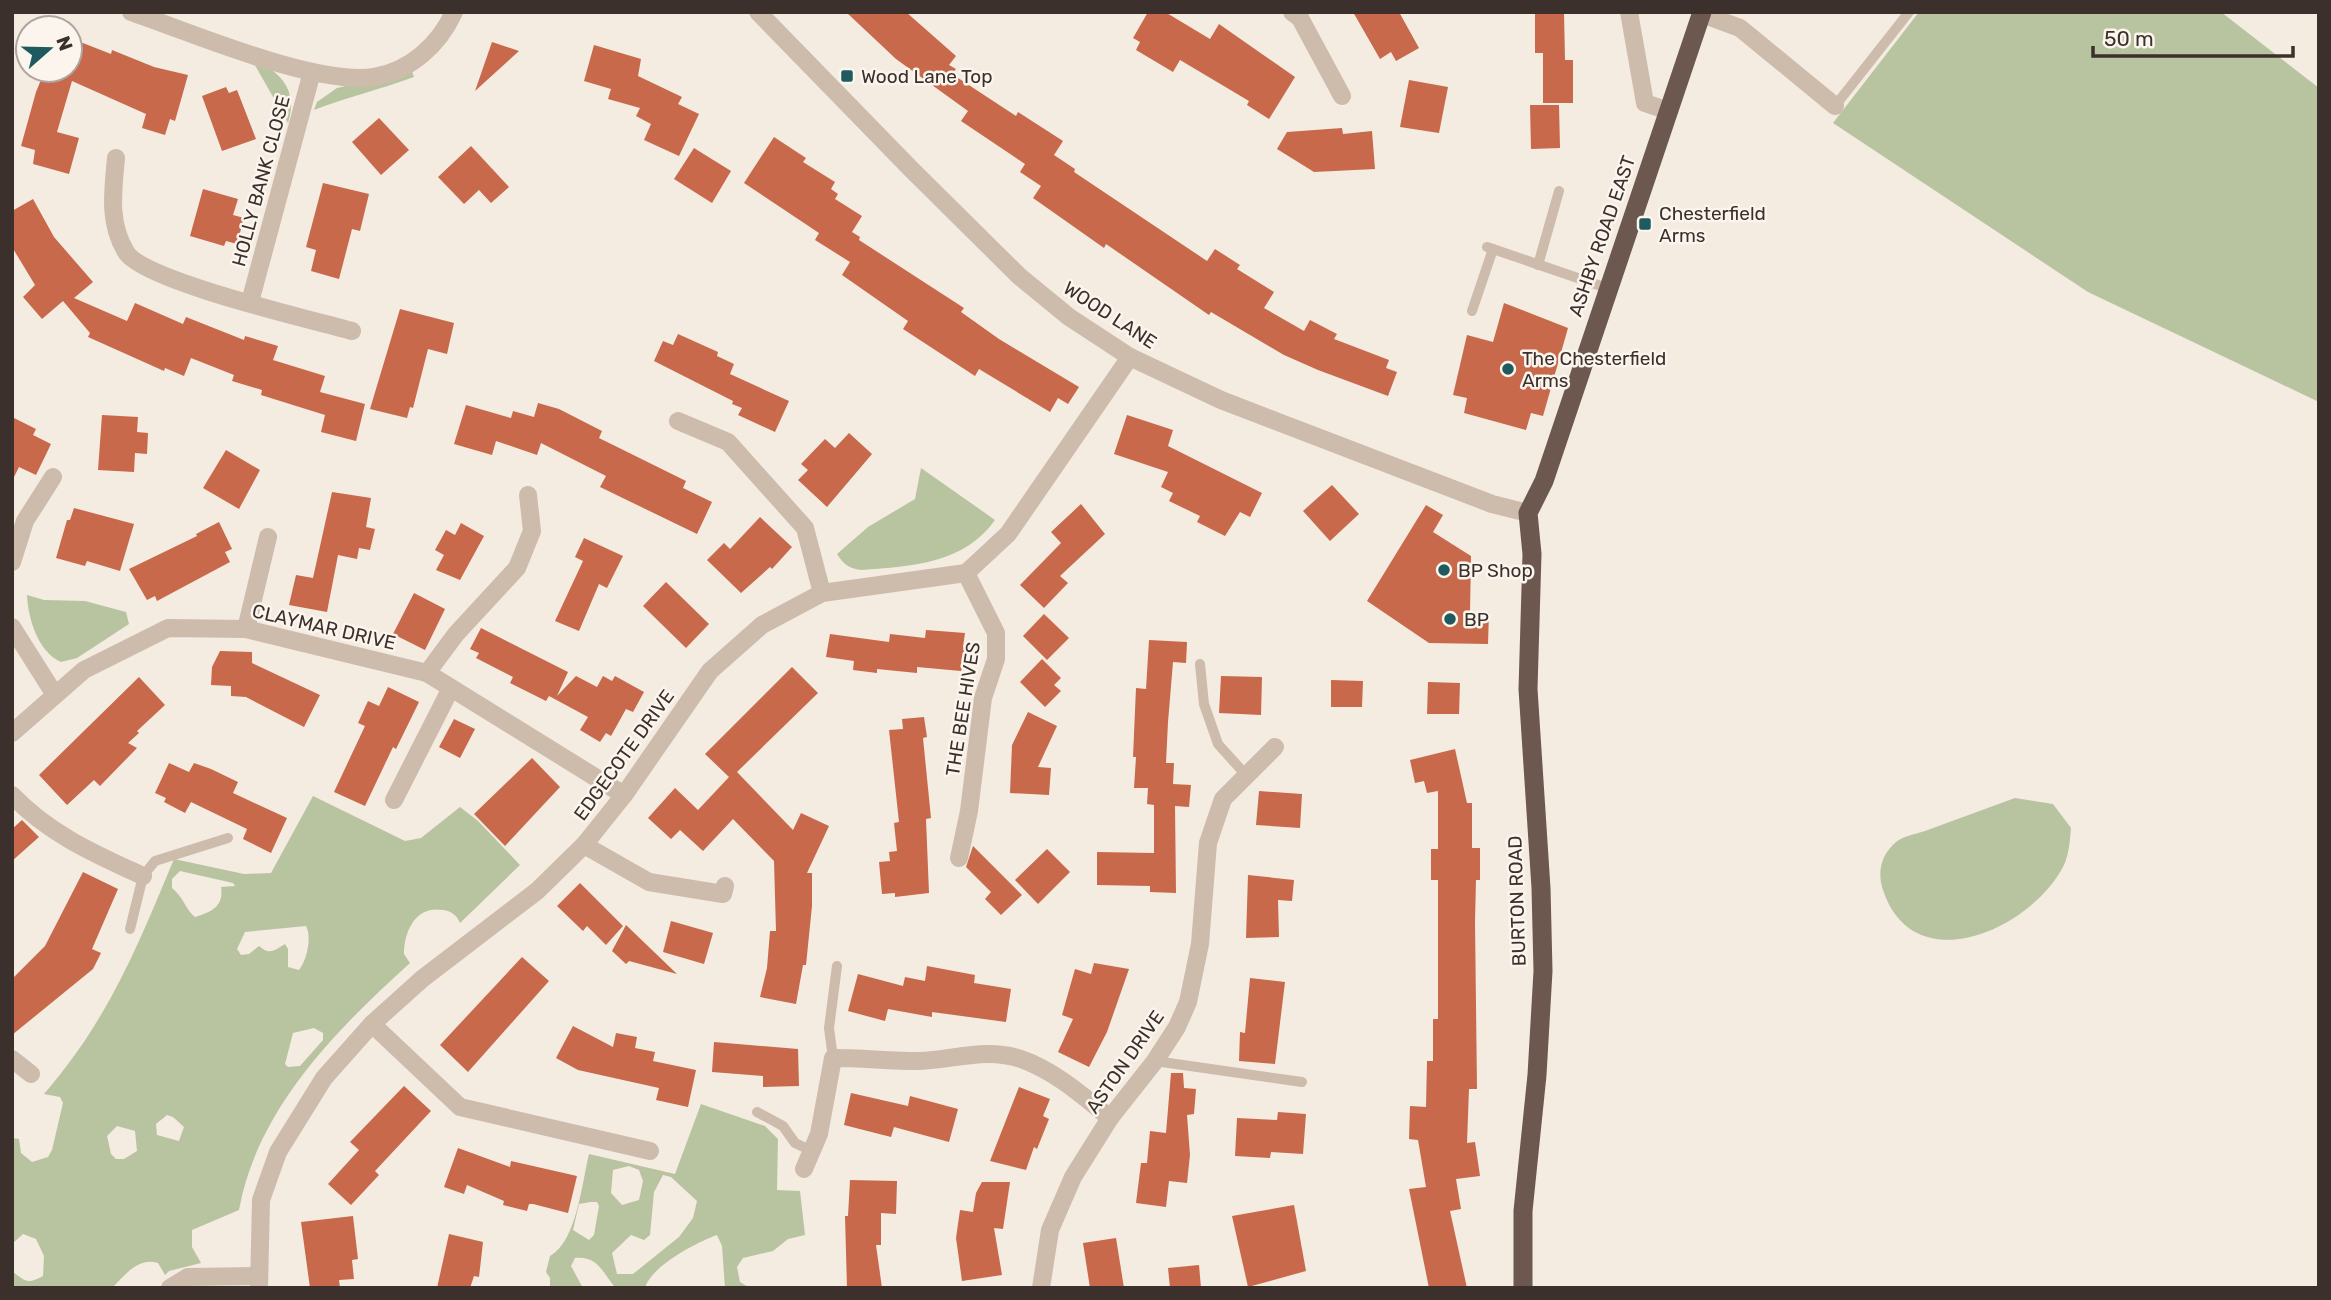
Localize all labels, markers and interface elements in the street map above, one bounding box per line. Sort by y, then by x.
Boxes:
north arrow [14,14,84,84]
scale bar [2093,14,2292,58]
text: 50 m [2104,26,2154,51]
text: N [51,33,78,54]
place label: Wood Lane Top [861,65,993,88]
marker: Wood Lane Top [839,68,855,84]
street label: HOLLY BANK CLOSE [227,93,295,269]
street label: ASHBY ROAD EAST [1564,152,1640,320]
place label: Chesterfield Arms [1659,202,1766,247]
marker: Chesterfield Arms [1637,216,1653,232]
street label: WOOD LANE [1059,276,1161,354]
place label: The Chesterfield Arms [1522,347,1666,392]
marker: The Chesterfield Arms [1500,361,1516,377]
place label: BP Shop [1458,559,1533,582]
marker: BP Shop [1436,562,1452,578]
street label: CLAYMAR DRIVE [250,599,398,655]
place label: BP [1464,608,1489,631]
marker: BP [1442,611,1458,627]
street label: THE BEE HIVES [941,640,985,778]
street label: EDGECOTE DRIVE [569,685,679,825]
street label: BURTON ROAD [1503,835,1531,967]
street label: ASTON DRIVE [1081,1006,1169,1118]

